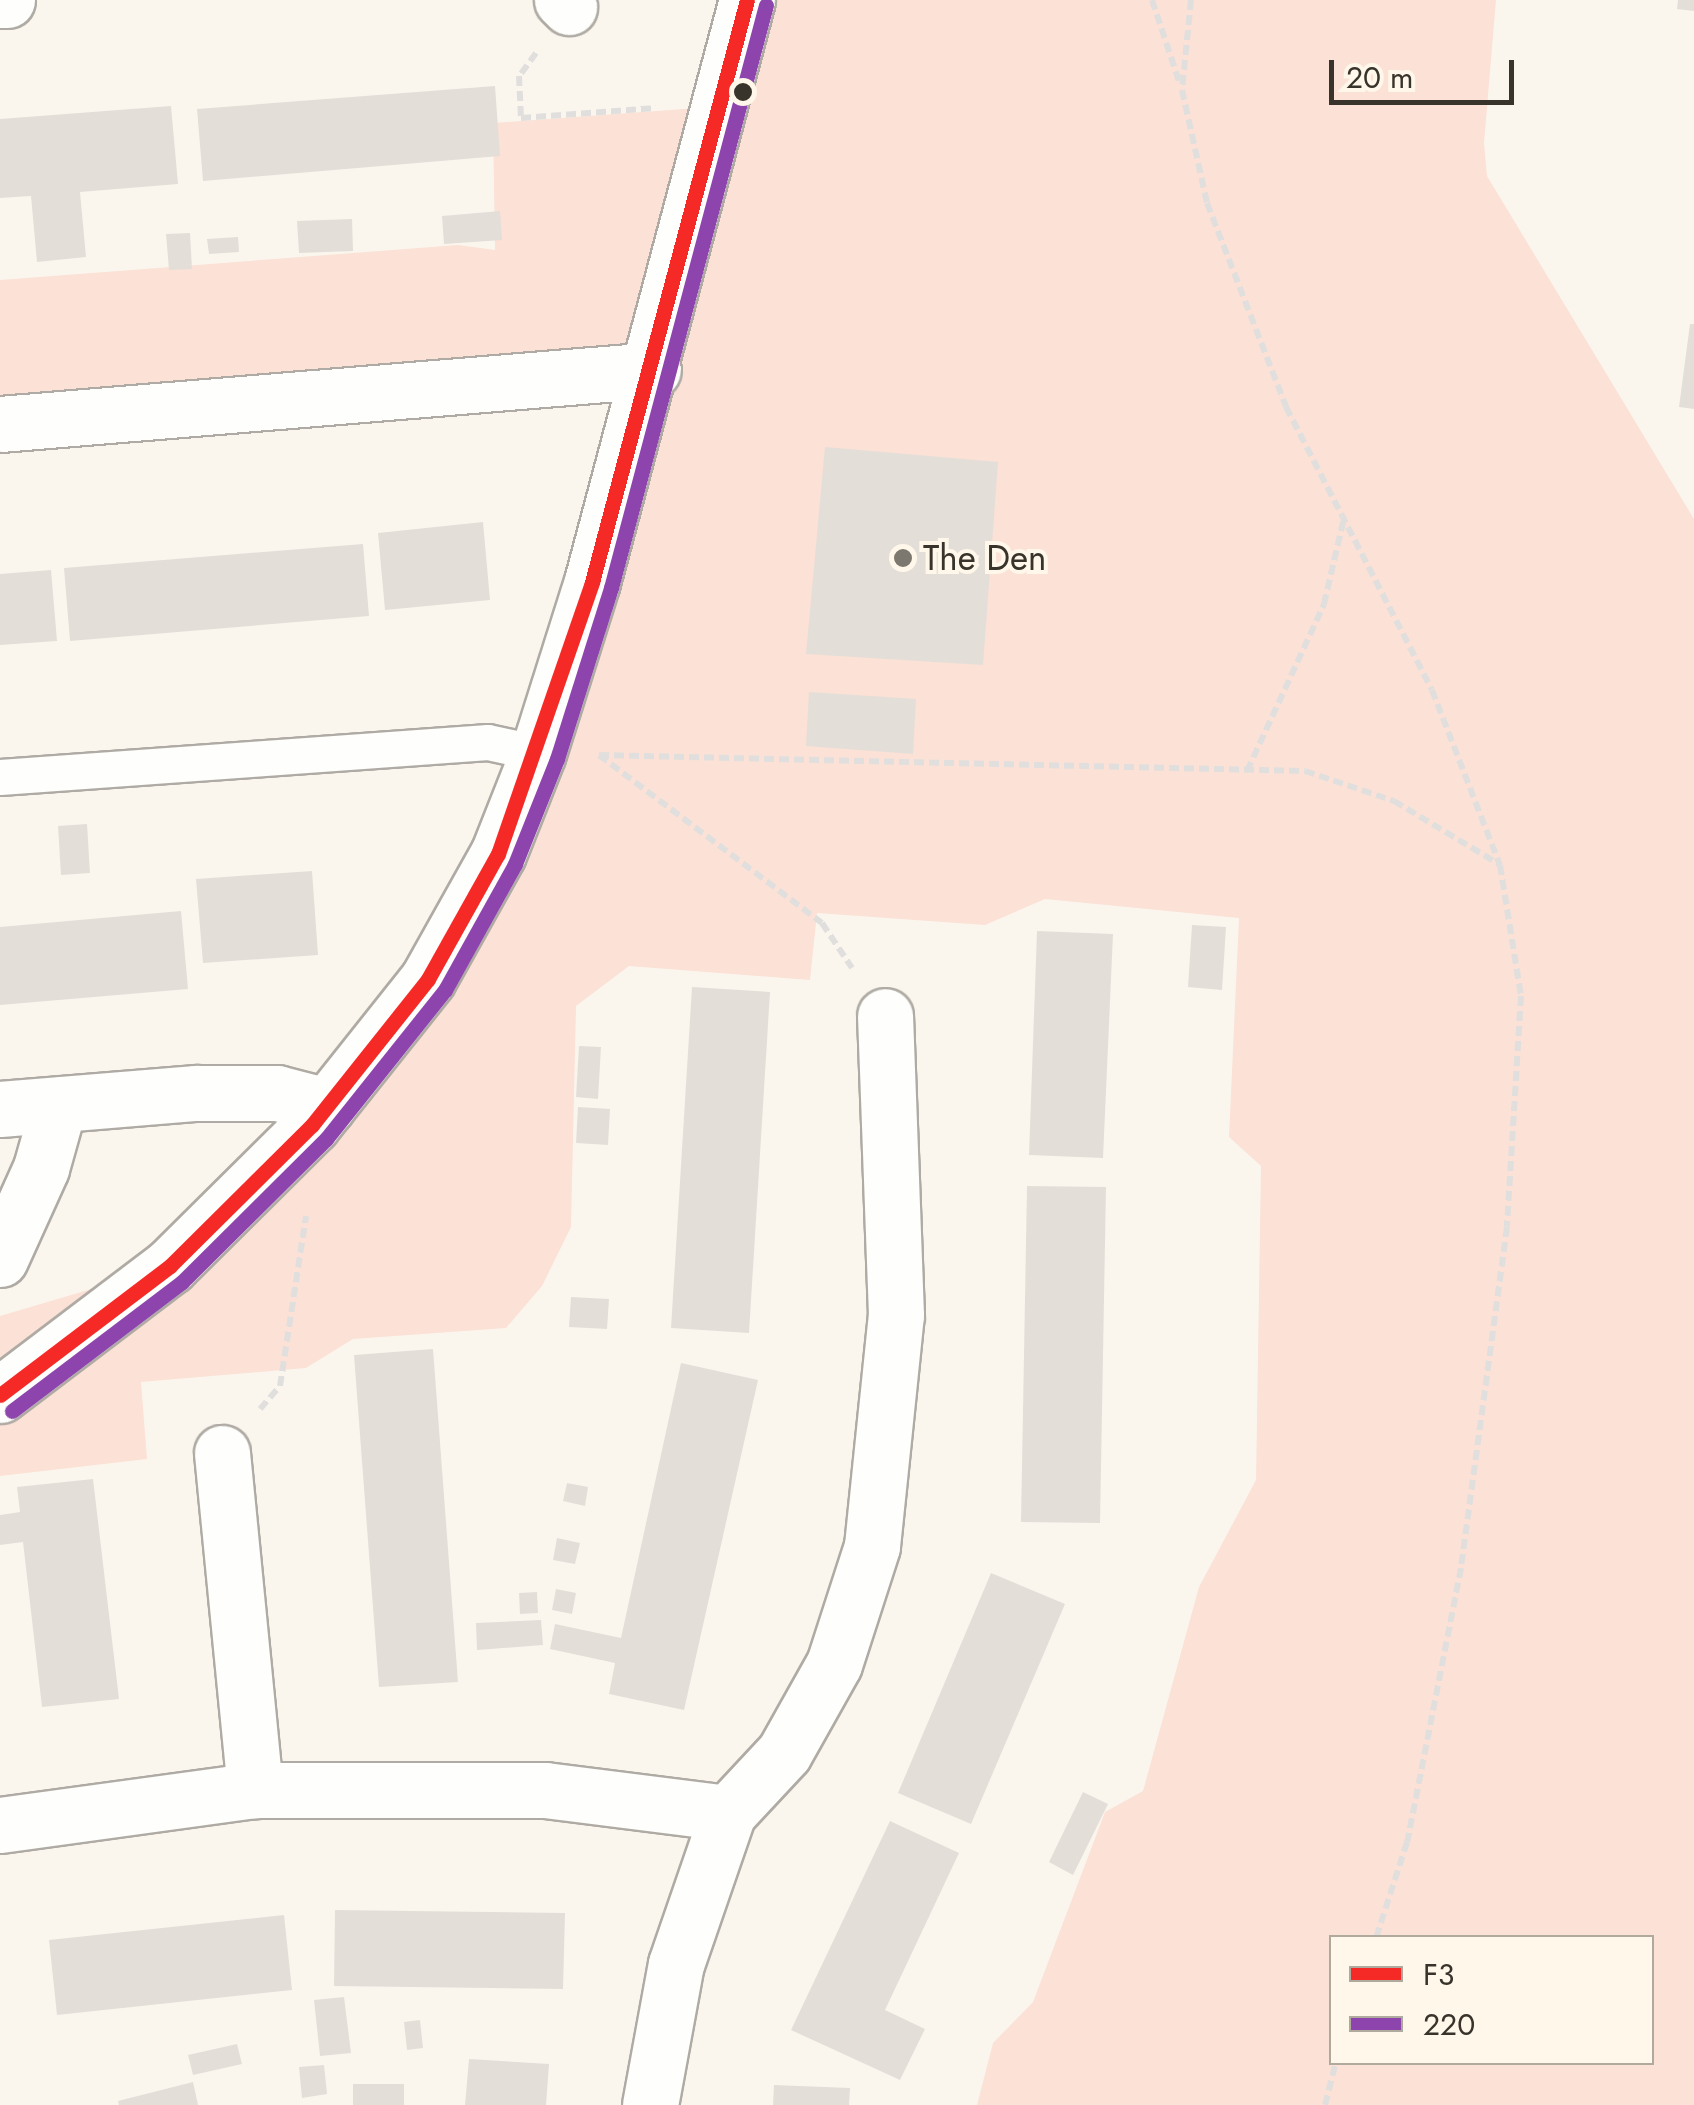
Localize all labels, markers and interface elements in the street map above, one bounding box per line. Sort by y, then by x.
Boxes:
scale bar [1334,40,1519,102]
text: 20 m [1346,56,1413,99]
unlabelled marker [733,82,753,102]
place label: The Den [923,537,1046,579]
marker: The Den [892,547,914,569]
legend [1329,1935,1654,2065]
text: F3 [1423,1953,1454,1996]
text: 220 [1423,2003,1475,2046]

